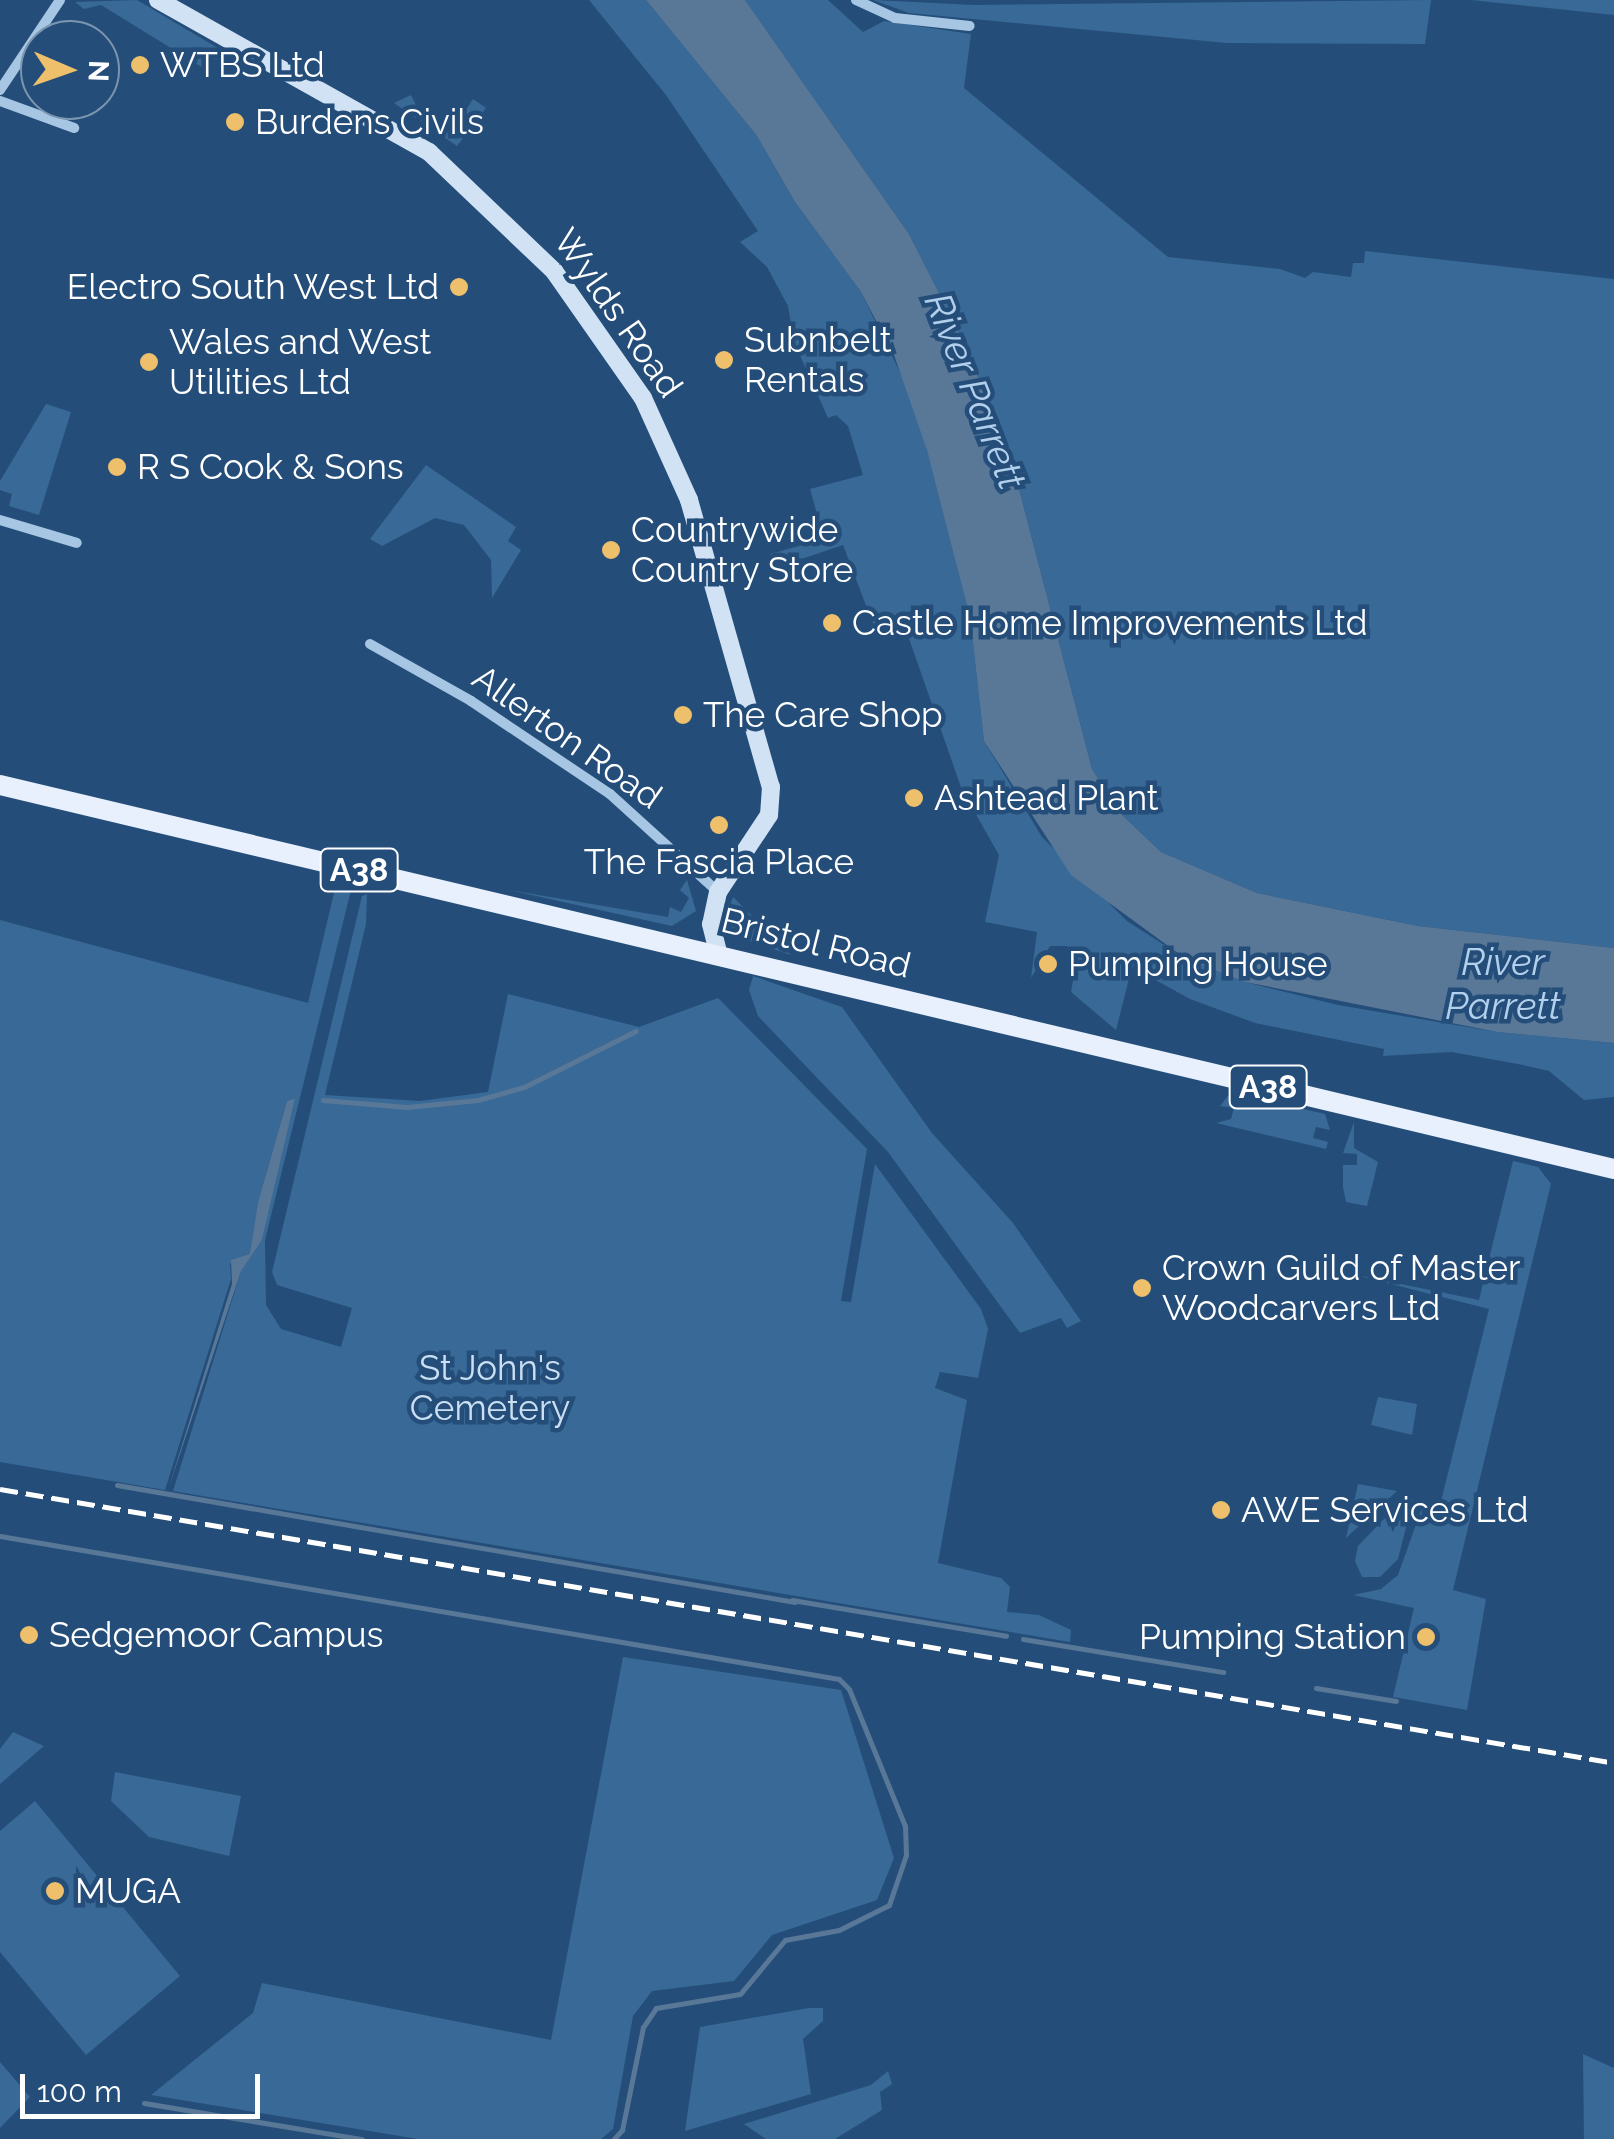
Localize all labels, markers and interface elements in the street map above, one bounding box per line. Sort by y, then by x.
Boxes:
north arrow [20,20,120,120]
place label: WTBS Ltd [160,44,325,86]
marker: WTBS Ltd [129,54,151,76]
text: N [82,60,115,82]
place label: Burdens Civils [255,101,484,143]
marker: Burdens Civils [224,111,246,133]
street label: Wylds Road [545,221,691,405]
place label: Electro South West Ltd [66,266,439,308]
marker: Electro South West Ltd [448,276,470,298]
water label: River Parrett [915,286,1035,496]
place label: Subnbelt Rentals [744,319,891,401]
place label: Wales and West Utilities Ltd [169,321,432,403]
marker: Subnbelt Rentals [713,349,735,371]
marker: Wales and West Utilities Ltd [138,351,160,373]
place label: R S Cook & Sons [137,446,404,488]
marker: R S Cook & Sons [106,456,128,478]
place label: Countrywide Country Store [631,509,854,591]
marker: Countrywide Country Store [600,539,622,561]
place label: Castle Home Improvements Ltd [852,602,1367,644]
marker: Castle Home Improvements Ltd [821,612,843,634]
street label: Allerton Road [464,656,670,818]
place label: The Care Shop [703,694,943,736]
marker: The Care Shop [672,704,694,726]
place label: Ashtead Plant [934,777,1159,819]
marker: Ashtead Plant [903,787,925,809]
marker: The Fascia Place [708,814,730,836]
place label: The Fascia Place [584,841,854,883]
road number: A38 [319,843,399,897]
street label: Bristol Road [716,899,916,987]
water label: River Parrett [1445,939,1561,1028]
place label: Pumping House [1068,943,1328,985]
marker: Pumping House [1037,953,1059,975]
road number: A38 [1228,1060,1308,1114]
place label: Crown Guild of Master Woodcarvers Ltd [1162,1247,1521,1329]
marker: Crown Guild of Master Woodcarvers Ltd [1131,1277,1153,1299]
park label: St John's Cemetery [410,1347,570,1429]
place label: AWE Services Ltd [1241,1489,1529,1531]
marker: AWE Services Ltd [1210,1499,1232,1521]
place label: Sedgemoor Campus [49,1614,384,1656]
place label: Pumping Station [1139,1616,1406,1658]
marker: Sedgemoor Campus [18,1624,40,1646]
marker: Pumping Station [1415,1626,1437,1648]
place label: MUGA [75,1870,181,1912]
marker: MUGA [44,1880,66,1902]
scale bar [25,2054,265,2116]
text: 100 m [37,2074,122,2109]

